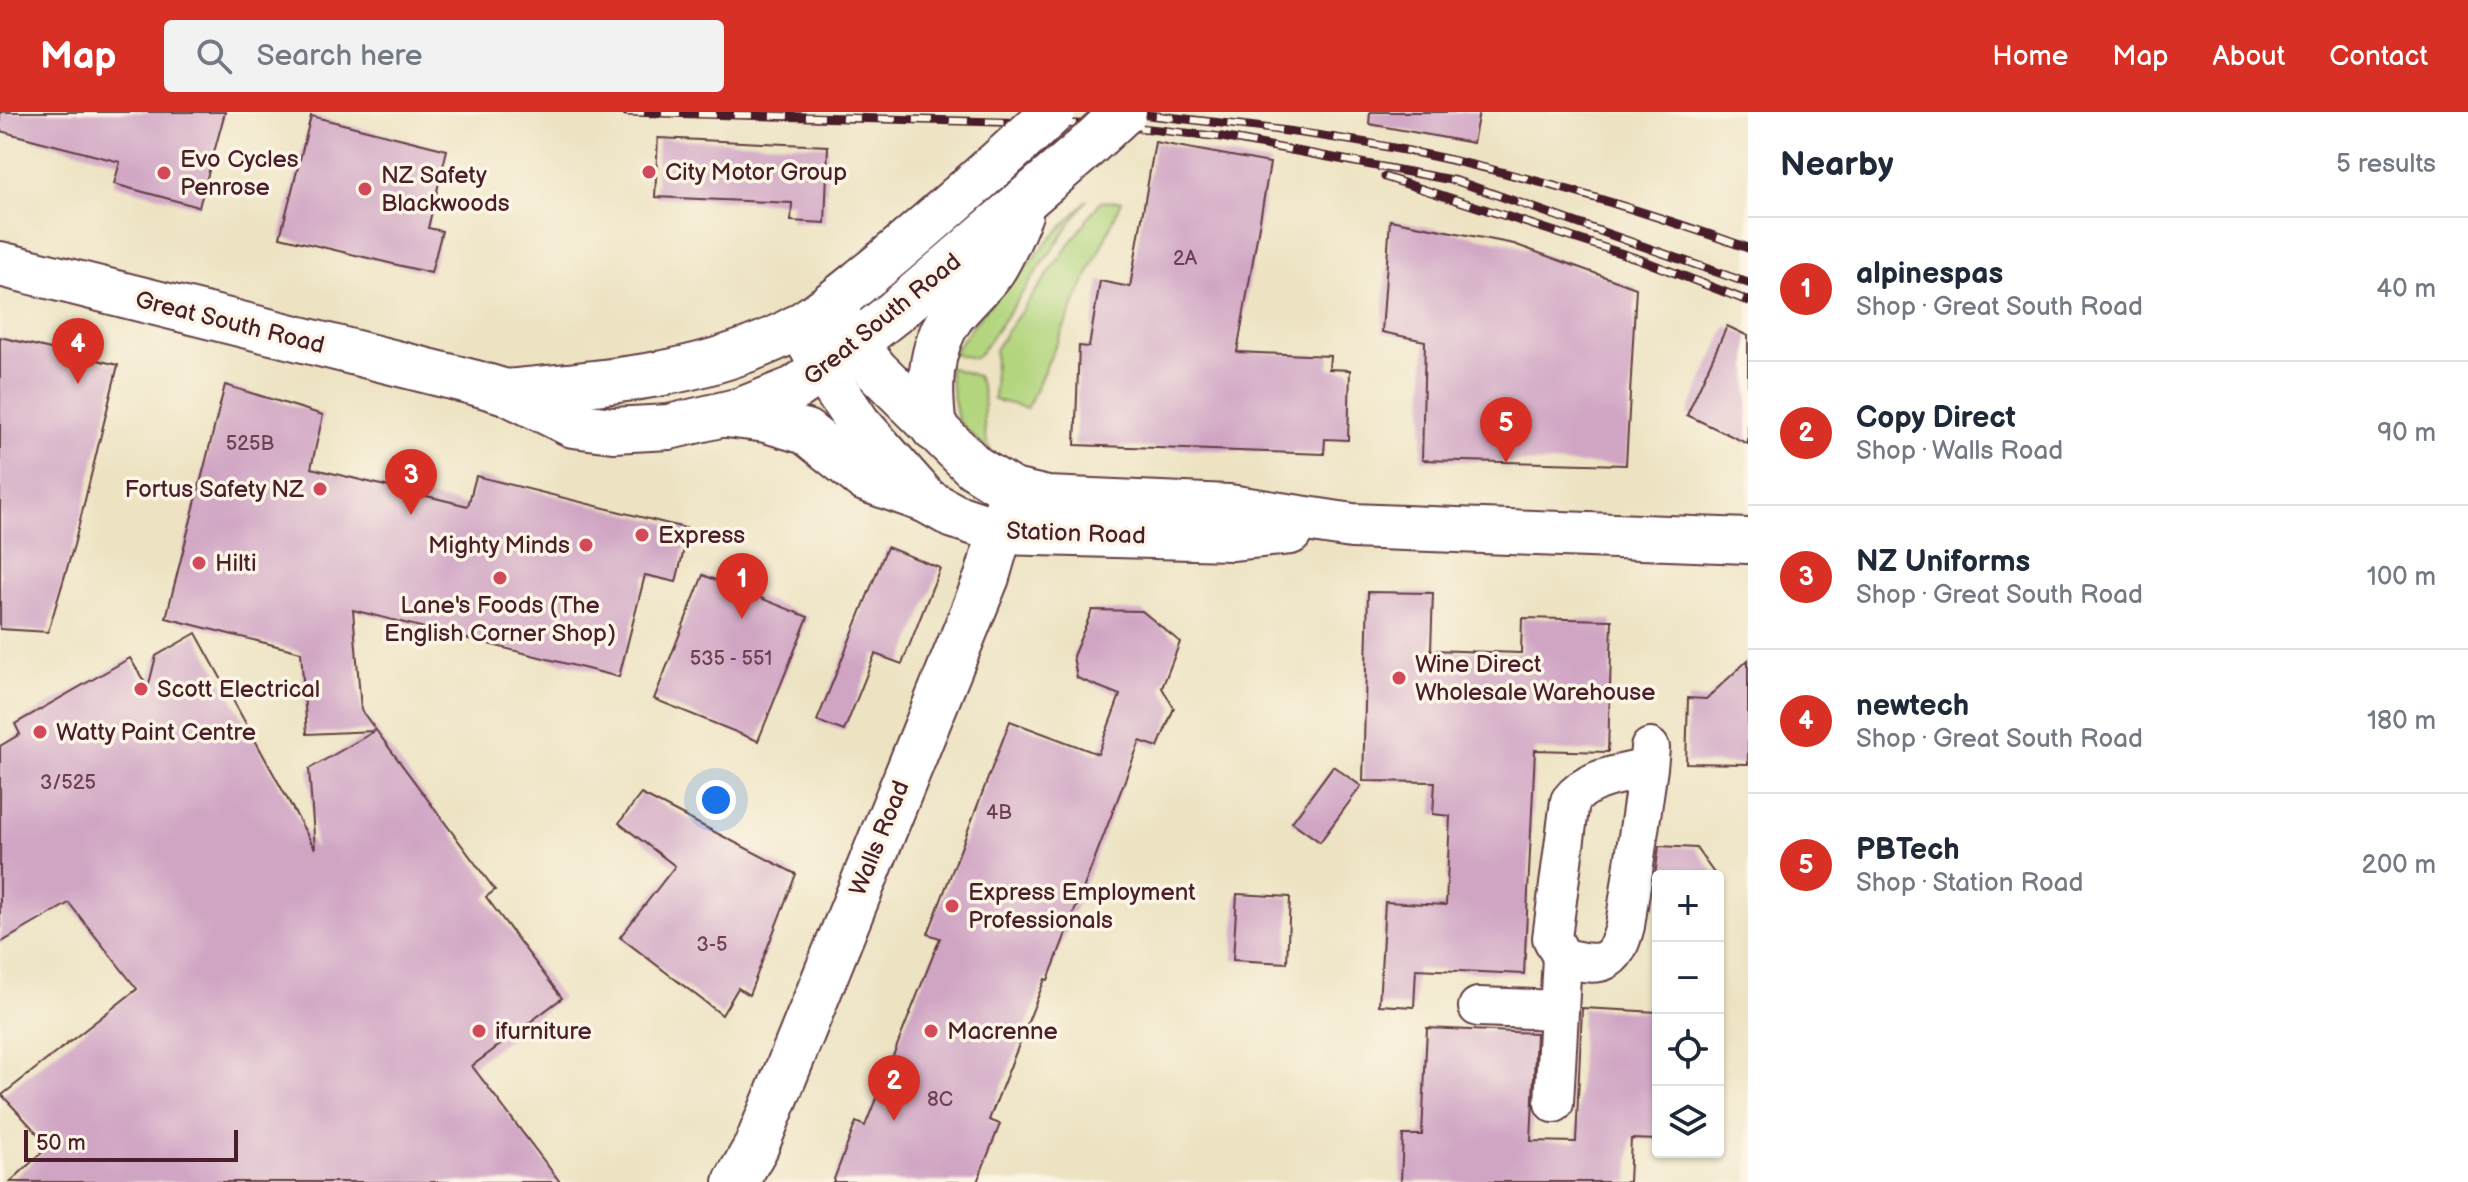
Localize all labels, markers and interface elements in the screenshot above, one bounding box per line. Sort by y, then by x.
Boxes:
search box [164,20,724,92]
text: Map [40,34,116,79]
icon: search [192,34,236,78]
text: Search here [256,38,423,74]
text: Home [1992,40,2068,73]
text: Map [2112,40,2169,73]
text: About [2213,40,2285,73]
text: Contact [2329,40,2428,73]
text: Nearby [1780,144,1894,185]
place label: Evo Cycles Penrose [180,145,299,202]
text: 5 results [2336,149,2436,180]
place label: City Motor Group [665,158,847,187]
place label: NZ Safety Blackwoods [381,161,510,218]
marker: City Motor Group [640,163,658,181]
marker: Evo Cycles Penrose [155,164,173,182]
marker: NZ Safety Blackwoods [356,180,374,198]
street label: Great South Road [798,247,967,392]
house number: 2A [1173,247,1198,271]
text: alpinespas [1856,256,2003,292]
text: 1 [1801,274,1811,305]
text: 40 m [2376,274,2436,305]
street label: Great South Road [132,285,327,360]
text: Shop · Great South Road [1856,292,2143,323]
pin: 4 [52,318,104,384]
pin: 5 [1480,397,1532,463]
text: Copy Direct [1856,400,2016,436]
text: 2 [1798,418,1814,449]
text: 90 m [2377,418,2436,449]
house number: 525B [226,432,275,456]
text: Shop · Walls Road [1856,436,2063,467]
pin: 3 [385,449,437,515]
place label: Fortus Safety NZ [125,475,304,504]
marker: Fortus Safety NZ [311,480,329,498]
street label: Station Road [1006,517,1146,550]
place label: Express [658,521,745,550]
marker: Express [633,526,651,544]
place label: Mighty Minds [428,531,570,560]
marker: Mighty Minds [577,536,595,554]
text: NZ Uniforms [1856,544,2030,580]
place label: Hilti [215,549,257,578]
pin: 1 [716,553,768,619]
marker: Hilti [190,554,208,572]
text: 3 [1798,562,1814,593]
text: 100 m [2367,562,2436,593]
marker: Lane's Foods (The English Corner Shop) [491,569,509,587]
text: Shop · Great South Road [1856,580,2143,611]
place label: Lane's Foods (The English Corner Shop) [384,591,616,648]
house number: 535 - 551 [690,647,772,671]
place label: Wine Direct Wholesale Warehouse [1415,650,1655,707]
marker: Wine Direct Wholesale Warehouse [1390,669,1408,687]
place label: Scott Electrical [157,675,320,704]
marker: Scott Electrical [132,680,150,698]
text: newtech [1856,688,1969,724]
text: 4 [1798,706,1814,737]
text: 180 m [2367,706,2436,737]
place label: Watty Paint Centre [56,718,256,747]
marker: Watty Paint Centre [31,723,49,741]
text: Shop · Great South Road [1856,724,2143,755]
house number: 3/525 [40,771,96,795]
street label: Walls Road [843,777,916,900]
your location [696,780,736,820]
house number: 4B [986,801,1012,825]
text: PBTech [1856,832,1960,868]
text: 5 [1798,850,1814,881]
text: 200 m [2362,850,2436,881]
text: Shop · Station Road [1856,868,2083,899]
map controls [1652,870,1724,1158]
button: + [1652,870,1724,942]
place label: Express Employment Professionals [968,878,1196,935]
marker: Express Employment Professionals [943,897,961,915]
house number: 3-5 [696,933,728,957]
button: − [1652,942,1724,1014]
button: locate [1652,1014,1724,1086]
place label: ifurniture [495,1017,592,1046]
place label: Macrenne [947,1017,1058,1046]
marker: ifurniture [470,1022,488,1040]
marker: Macrenne [922,1022,940,1040]
pin: 2 [868,1055,920,1121]
button: layers [1652,1086,1724,1158]
house number: 8C [927,1088,953,1112]
scale bar [24,1126,238,1162]
text: 50 m [36,1130,86,1157]

